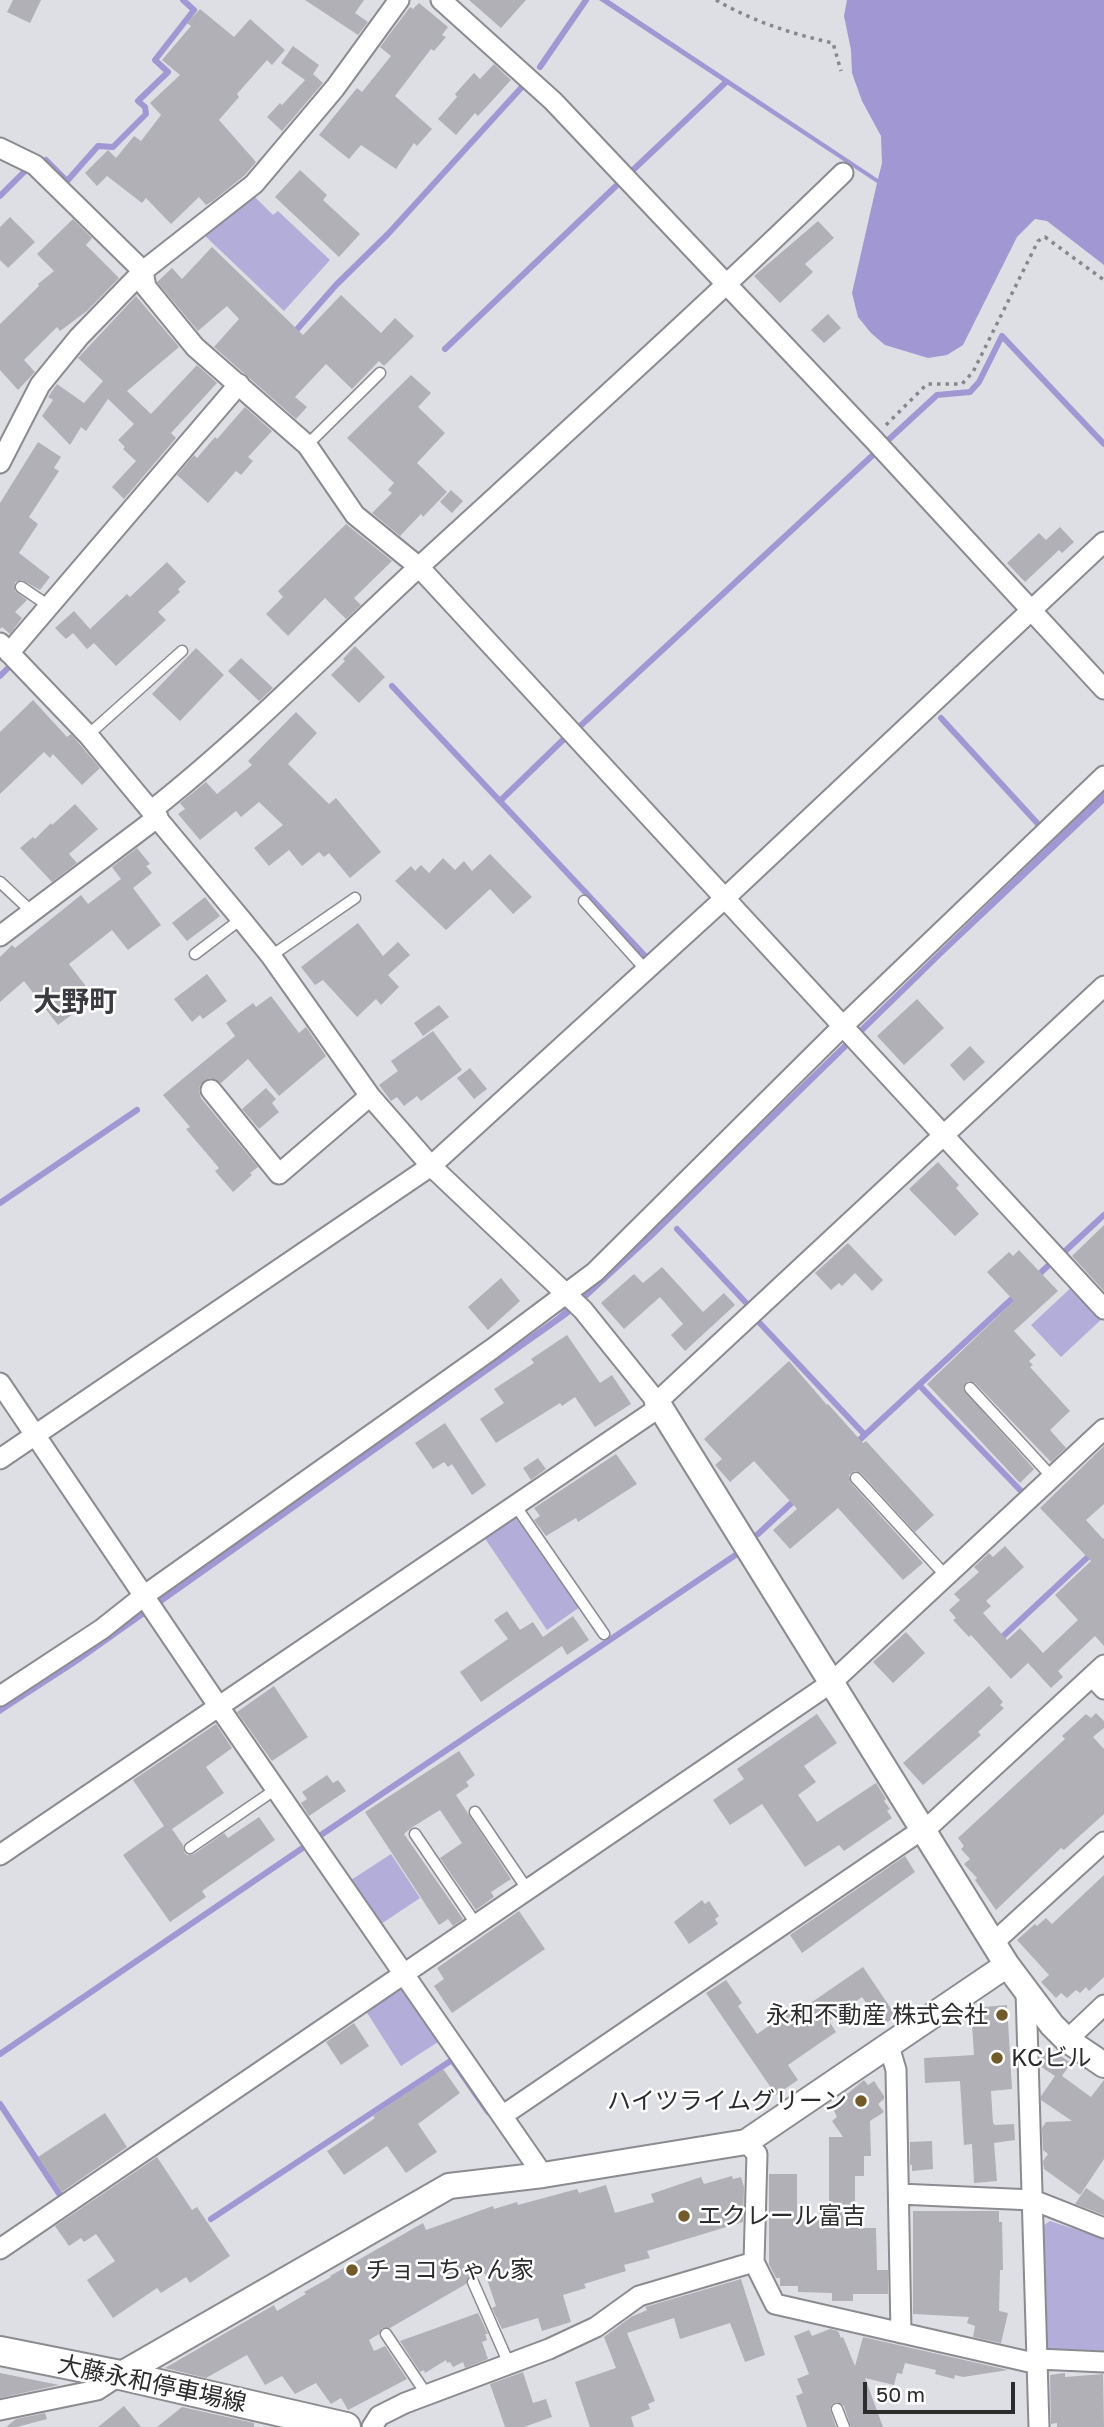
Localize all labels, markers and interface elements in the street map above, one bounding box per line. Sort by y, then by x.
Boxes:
district label: 大野町 [33,985,117,1019]
place label: 永和不動産 株式会社 [766,2001,988,2029]
marker: 永和不動産 株式会社 [994,2007,1010,2023]
place label: KCビル [1011,2044,1091,2072]
marker: KCビル [989,2050,1005,2066]
place label: ハイツライムグリーン [607,2087,847,2115]
marker: ハイツライムグリーン [853,2093,869,2109]
place label: エクレール富吉 [698,2202,866,2230]
marker: エクレール富吉 [676,2208,692,2224]
place label: チョコちゃん家 [366,2256,534,2284]
marker: チョコちゃん家 [344,2262,360,2278]
street label: 大藤永和停車場線 [55,2350,249,2418]
scale bar [866,2368,1018,2412]
text: 50 m [876,2381,925,2407]

